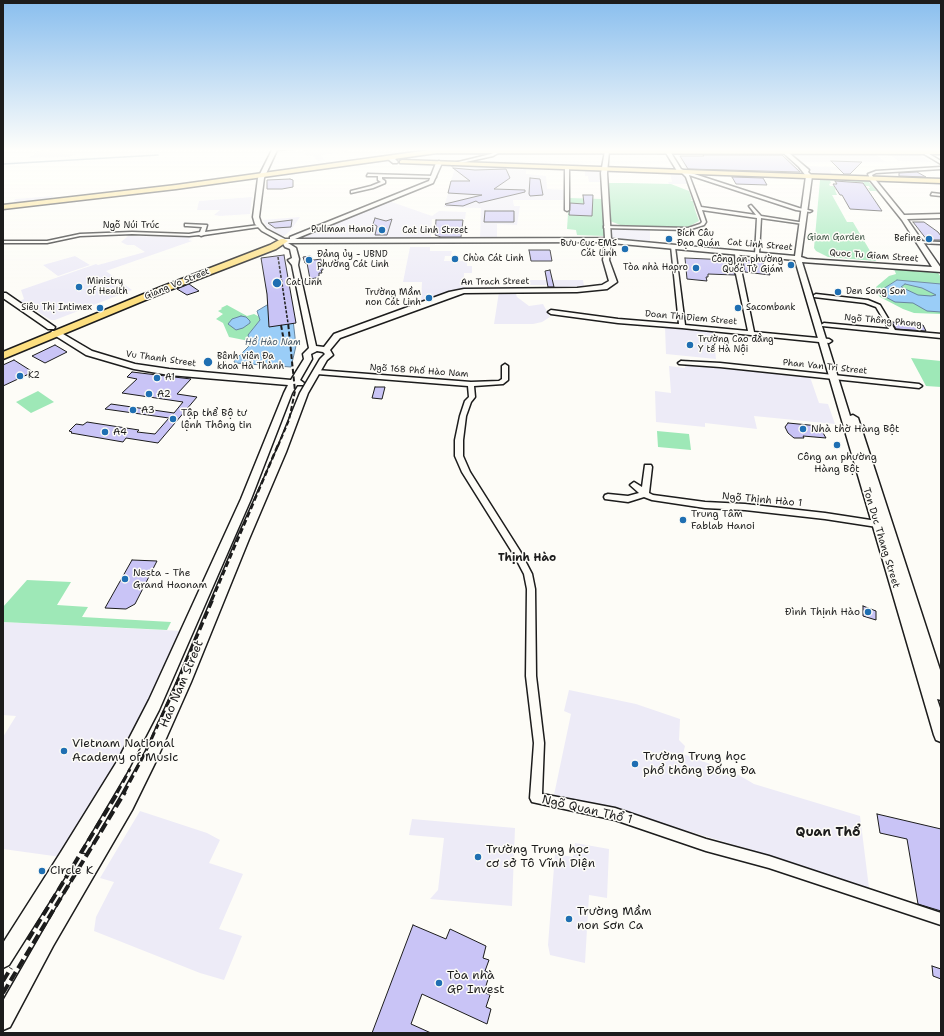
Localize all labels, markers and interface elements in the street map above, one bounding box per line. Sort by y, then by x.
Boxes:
street label: Ngõ Núi Trúc [103,221,159,231]
place label: Pullman Hanoi [311,225,374,235]
marker: Pullman Hanoi [377,225,387,235]
street label: Cat Linh Street [402,226,468,236]
place label: Bích Câu Đạo Quán [677,229,720,250]
park label: Giam Garden [807,233,865,243]
marker: Bích Câu Đạo Quán [664,234,674,244]
place label: Befine [894,234,921,244]
marker: Befine [924,234,934,244]
street label: Cat Linh Street [727,237,793,253]
place label: Bưu Cục EMS Cát Linh [560,239,617,260]
marker: Bưu Cục EMS Cát Linh [620,244,630,254]
street label: Quoc Tu Giam Street [829,247,919,265]
place label: Đảng ủy - UBND phường Cát Linh [317,250,389,271]
marker: Chùa Cát Linh [450,254,460,264]
place label: Chùa Cát Linh [463,254,524,264]
marker: Đảng ủy - UBND phường Cát Linh [304,255,314,265]
place label: Công an phường Quốc Tử Giám [711,255,783,276]
marker: Công an phường Quốc Tử Giám [786,260,796,270]
place label: Tòa nhà Hapro [623,263,688,273]
marker: Tòa nhà Hapro [691,263,701,273]
street label: Giang Vo Street [143,266,211,302]
street label: An Trach Street [461,276,529,288]
place label: Ministry of Health [87,277,128,298]
marker: Cat Linh [271,277,283,289]
place label: Cat Linh [286,278,322,288]
marker: Ministry of Health [74,282,84,292]
marker: Den Song Son [833,287,843,297]
place label: Den Song Son [846,287,906,297]
place label: Trường Mầm non Cát Linh [365,288,421,309]
marker: Trường Mầm non Cát Linh [424,293,434,303]
place label: Siêu Thị Intimex [21,303,92,313]
marker: Siêu Thị Intimex [95,303,105,313]
marker: Sacombank [733,303,743,313]
place label: Sacombank [746,303,795,313]
street label: Doan Thi Diem Street [645,309,737,327]
street label: Ngõ Thông Phong [844,312,922,330]
place label: Trường Cao đẳng Y tế Hà Nội [698,335,774,356]
water label: Hồ Hào Nam [245,338,301,348]
marker: Trường Cao đẳng Y tế Hà Nội [685,340,695,350]
street label: Vu Thanh Street [125,349,197,369]
place label: Bệnh viện Đa khoa Hà Thành [217,352,284,373]
marker: Bệnh viện Đa khoa Hà Thành [202,356,214,368]
street label: Phan Van Tri Street [782,357,868,377]
street label: Ngõ 168 Phố Hào Nam [369,362,469,380]
marker: K2 [15,371,25,381]
place label: K2 [28,371,40,381]
marker: A1 [152,373,162,383]
place label: A1 [165,373,175,383]
place label: A2 [157,388,171,400]
marker: A2 [144,389,154,399]
place label: A3 [141,404,155,416]
marker: A3 [128,405,138,415]
place label: Tập thể Bộ tư lệnh Thông tin [181,407,252,430]
marker: Tập thể Bộ tư lệnh Thông tin [168,414,178,424]
place label: Nhà thờ Hàng Bột [811,423,899,435]
marker: Nhà thờ Hàng Bột [798,424,808,434]
place label: A4 [113,426,127,438]
marker: A4 [100,427,110,437]
marker: Công an phường Hàng Bột [832,440,842,450]
place label: Công an phường Hàng Bột [797,451,877,474]
street label: Ton Duc Thang Street [860,486,902,590]
street label: Ngõ Thịnh Hào 1 [721,491,803,509]
place label: Trung Tâm Fablab Hanoi [691,508,755,532]
marker: Trung Tâm Fablab Hanoi [678,515,688,525]
district label: Thịnh Hào [498,551,556,565]
place label: Nesta - The Grand Haonam [133,567,207,590]
marker: Nesta - The Grand Haonam [120,574,130,584]
place label: Đình Thịnh Hào [785,606,860,618]
marker: Đình Thịnh Hào [863,607,873,617]
street label: Hao Nam Street [157,638,207,730]
place label: Vietnam National Academy of Music [72,737,178,765]
marker: Vietnam National Academy of Music [59,746,69,756]
place label: Trường Trung học phổ thông Đống Đa [643,750,756,778]
marker: Trường Trung học phổ thông Đống Đa [630,759,640,769]
street label: Ngõ Quan Thổ 1 [540,793,634,827]
district label: Quan Thổ [796,825,860,841]
place label: Trường Trung học cơ sở Tô Vĩnh Diện [486,843,595,871]
marker: Trường Trung học cơ sở Tô Vĩnh Diện [473,852,483,862]
place label: Circle K [50,864,93,878]
marker: Circle K [37,866,47,876]
place label: Trường Mầm non Sơn Ca [577,905,652,933]
marker: Trường Mầm non Sơn Ca [564,914,574,924]
place label: Tòa nhà GP Invest [447,969,504,997]
marker: Tòa nhà GP Invest [434,978,444,988]

